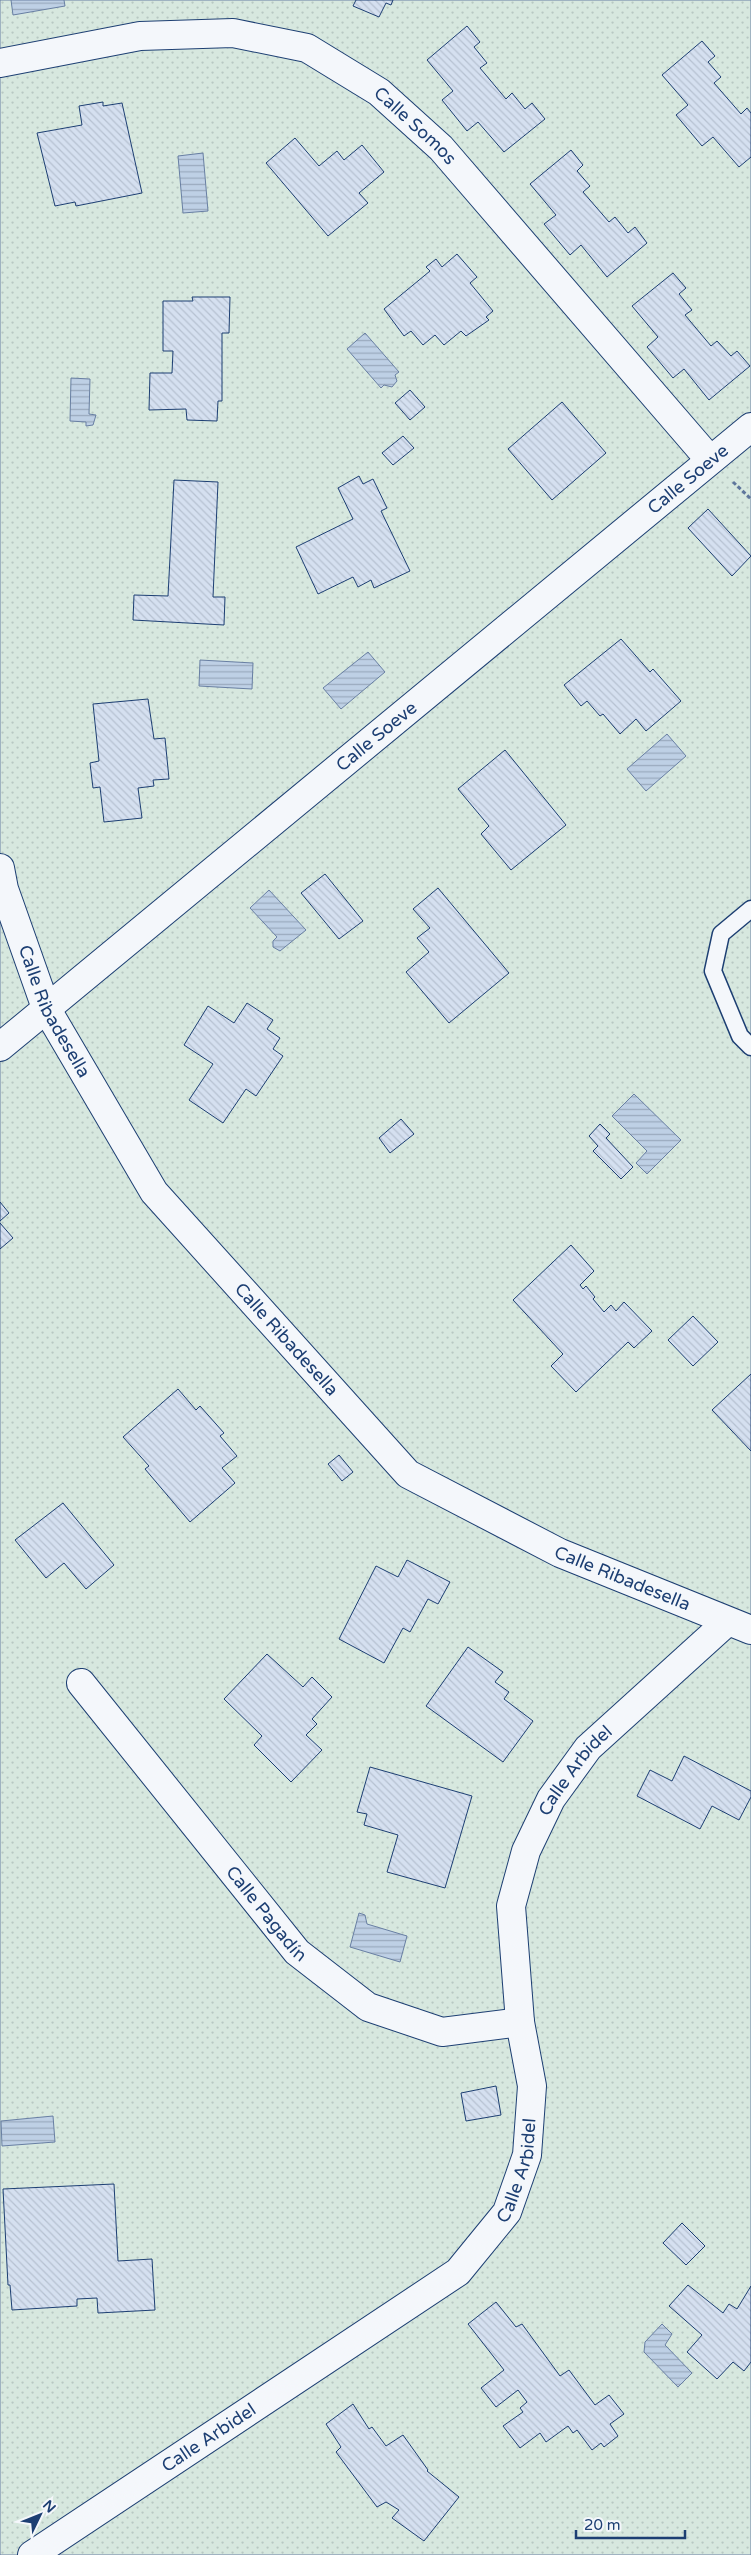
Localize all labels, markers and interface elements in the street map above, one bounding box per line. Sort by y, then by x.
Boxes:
street label: Calle Somos [370,82,461,169]
street label: Calle Soeve [643,439,733,519]
street label: Calle Soeve [331,697,421,776]
street label: Calle Ribadesella [14,942,95,1082]
street label: Calle Ribadesella [230,1278,343,1400]
street label: Calle Ribadesella [551,1541,694,1615]
street label: Calle Arbidel [534,1721,617,1819]
street label: Calle Pagadín [221,1861,311,1966]
street label: Calle Arbidel [491,2117,541,2228]
street label: Calle Arbidel [157,2398,260,2477]
north arrow [15,2490,65,2540]
text: N [39,2497,59,2516]
scale bar [576,2508,685,2540]
text: 20 m [584,2516,621,2534]

